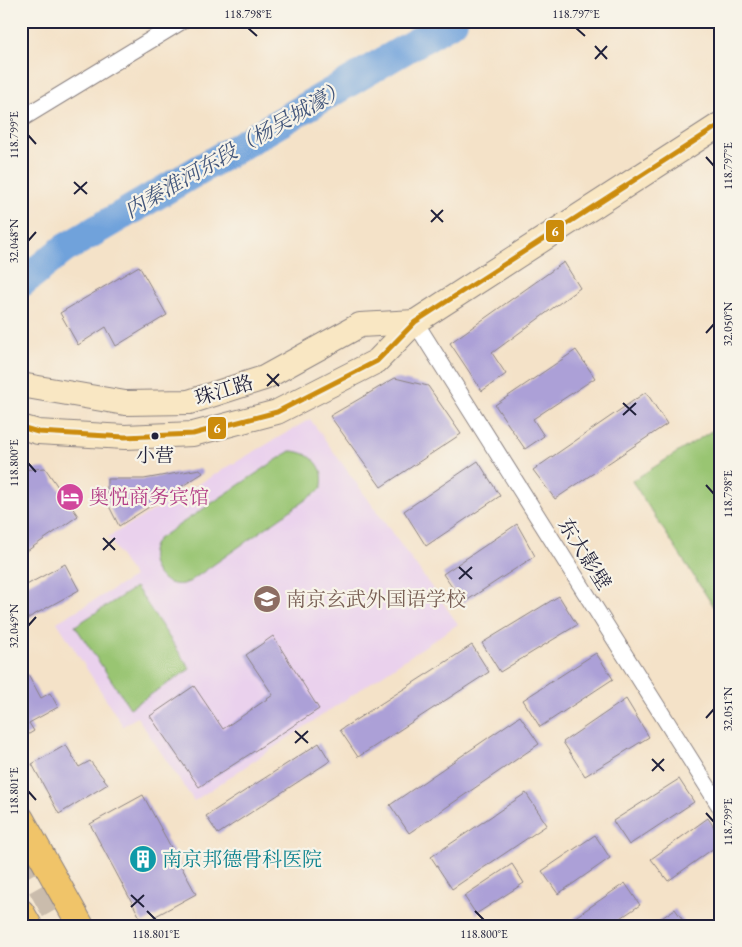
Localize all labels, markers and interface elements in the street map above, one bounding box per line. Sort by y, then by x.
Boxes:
text: 118.798°E [224,6,272,22]
text: 118.797°E [552,6,600,22]
water label: 内秦淮河东段（杨吴城濠） [119,74,351,224]
text: 118.799°E [6,111,22,159]
text: 118.797°E [720,142,736,190]
text: 32.048°N [6,218,22,263]
line badge: 6 [545,219,565,243]
text: 6 [551,222,559,240]
text: 32.050°N [720,301,736,346]
street label: 珠江路 [192,369,256,411]
line badge: 6 [207,416,227,440]
text: 6 [213,419,221,437]
marker: 小营 [150,431,160,441]
text: 118.800°E [6,439,22,487]
place label: 小营 [136,443,174,468]
text: 118.798°E [720,470,736,518]
hotel icon: 奥悦商务宾馆 [55,482,85,512]
place label: 奥悦商务宾馆 [89,484,209,510]
street label: 东大影壁 [553,513,617,595]
school or university icon: 南京玄武外国语学校 [252,584,282,614]
place label: 南京玄武外国语学校 [286,586,466,612]
text: 32.049°N [6,603,22,648]
text: 32.051°N [720,686,736,731]
text: 118.801°E [6,767,22,815]
text: 118.799°E [720,798,736,846]
building icon: 南京邦德骨科医院 [128,844,158,874]
place label: 南京邦德骨科医院 [162,846,322,872]
text: 118.801°E [132,926,180,942]
text: 118.800°E [460,926,508,942]

